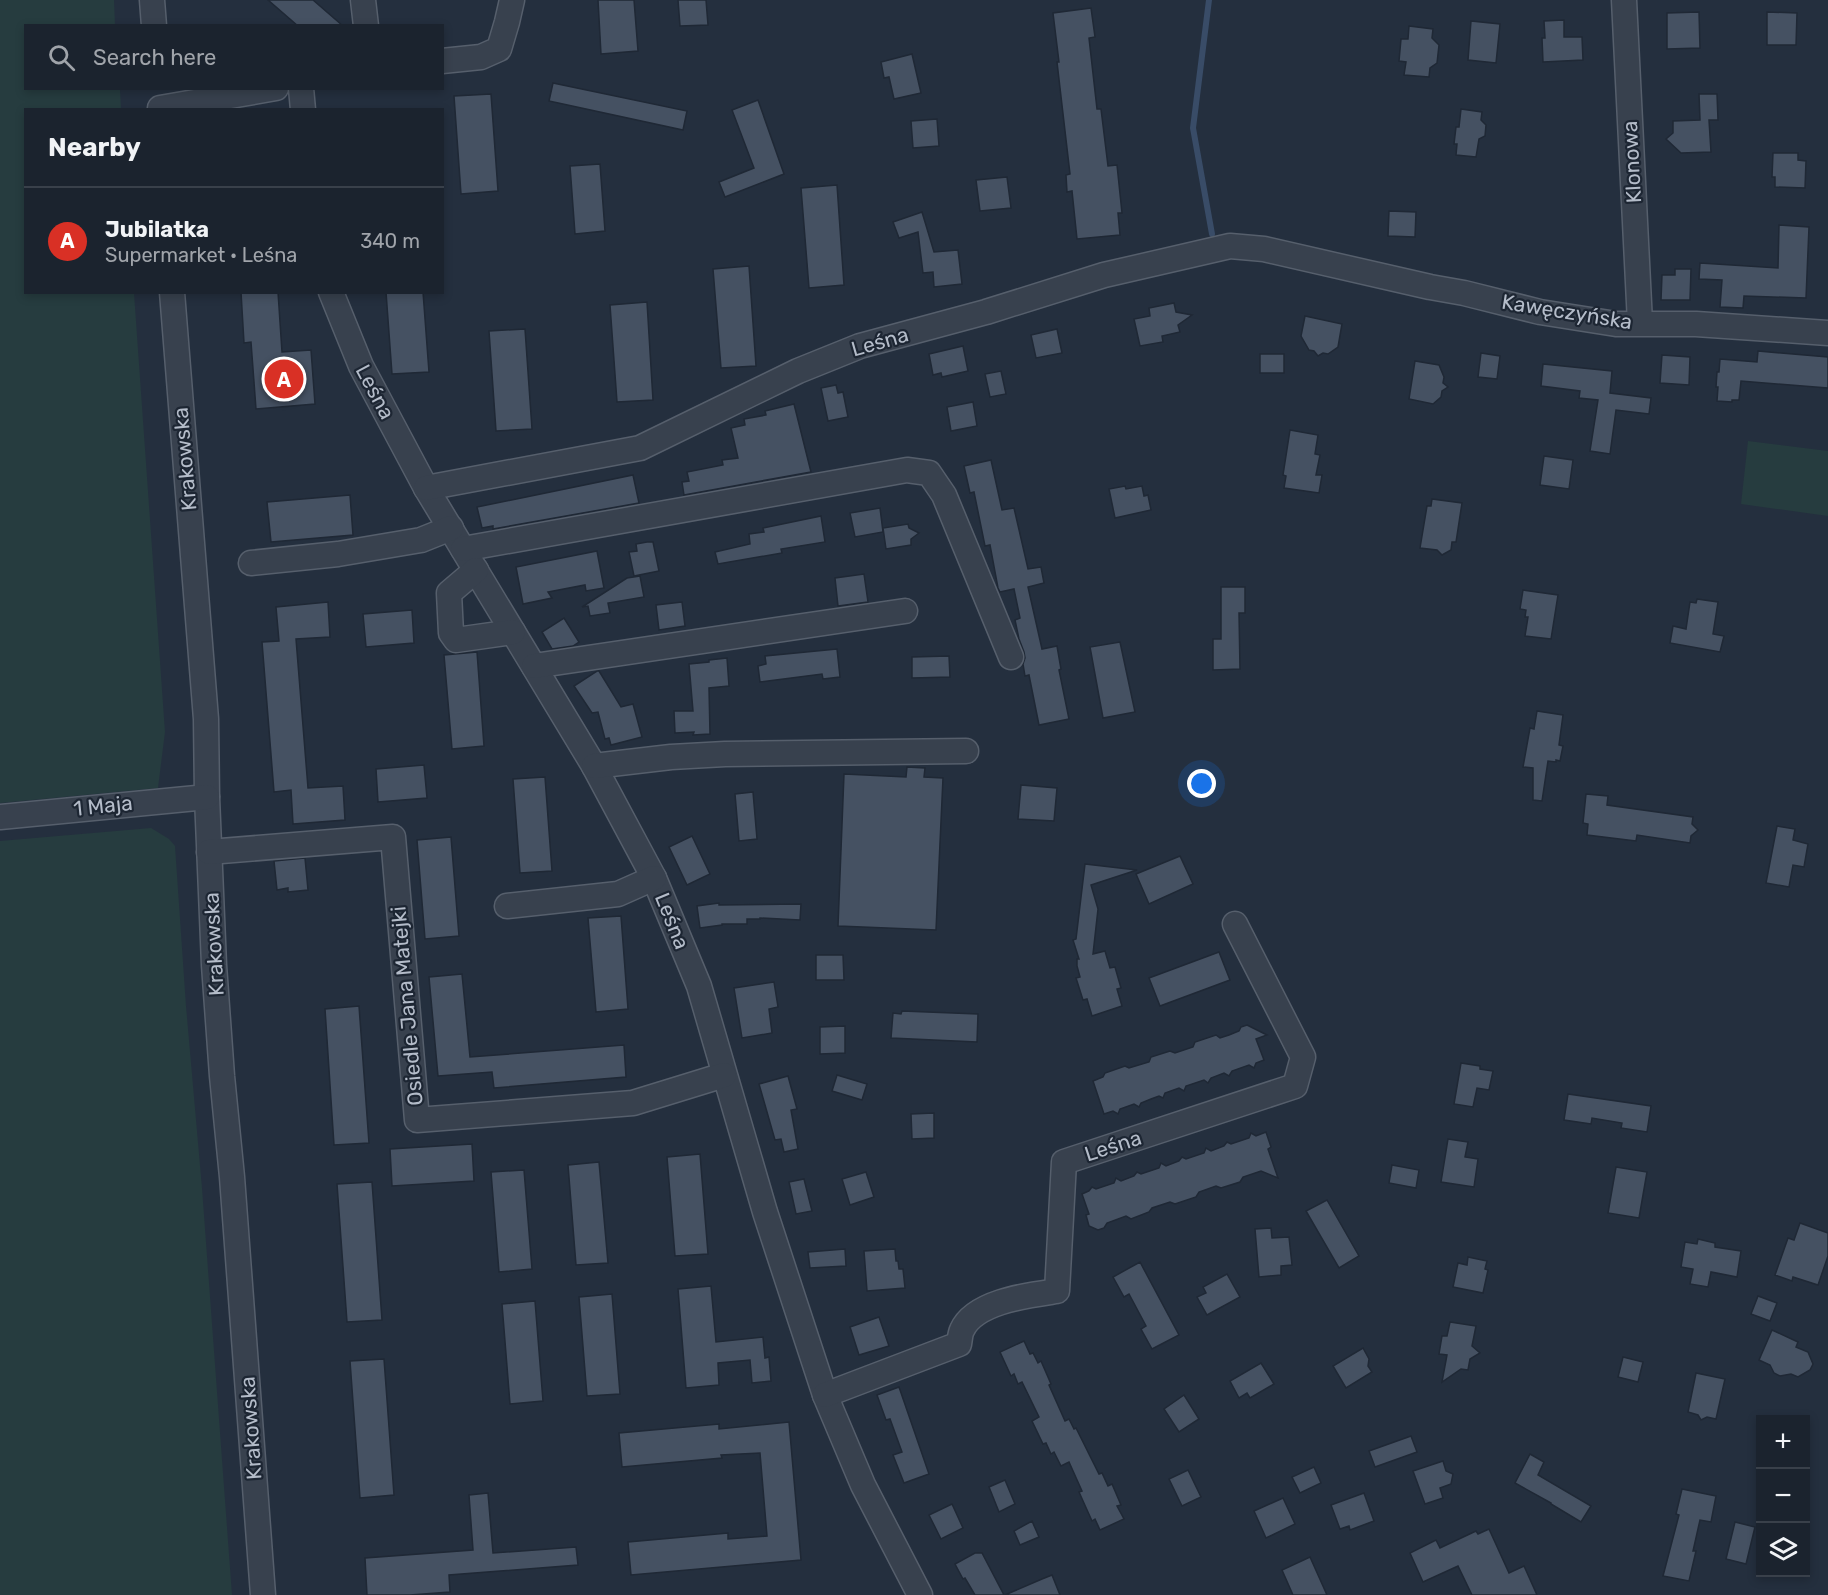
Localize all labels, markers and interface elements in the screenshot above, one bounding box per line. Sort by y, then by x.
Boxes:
search box [24,24,444,90]
icon: search [45,41,78,74]
text: Search here [93,44,216,71]
street label: Klonowa [1617,120,1646,204]
text: Nearby [48,132,141,163]
text: Jubilatka [105,216,209,243]
text: A [60,229,75,253]
text: 340 m [360,229,420,253]
text: Supermarket · Leśna [105,243,297,267]
street label: Kawęczyńska [1500,289,1634,334]
street label: Leśna [848,321,911,362]
pin: A [264,356,304,401]
street label: Leśna [351,360,400,423]
street label: Krakowska [168,406,201,512]
your location [1187,769,1216,798]
street label: 1 Maja [72,790,134,821]
street label: Leśna [650,889,695,953]
street label: Krakowska [198,892,229,996]
street label: Osiedle Jana Matejki [385,905,428,1107]
street label: Leśna [1081,1125,1144,1166]
street label: Krakowska [234,1375,267,1481]
map controls [1756,1415,1810,1577]
button: + [1756,1415,1810,1469]
button: − [1756,1469,1810,1523]
button: layers [1756,1523,1810,1577]

